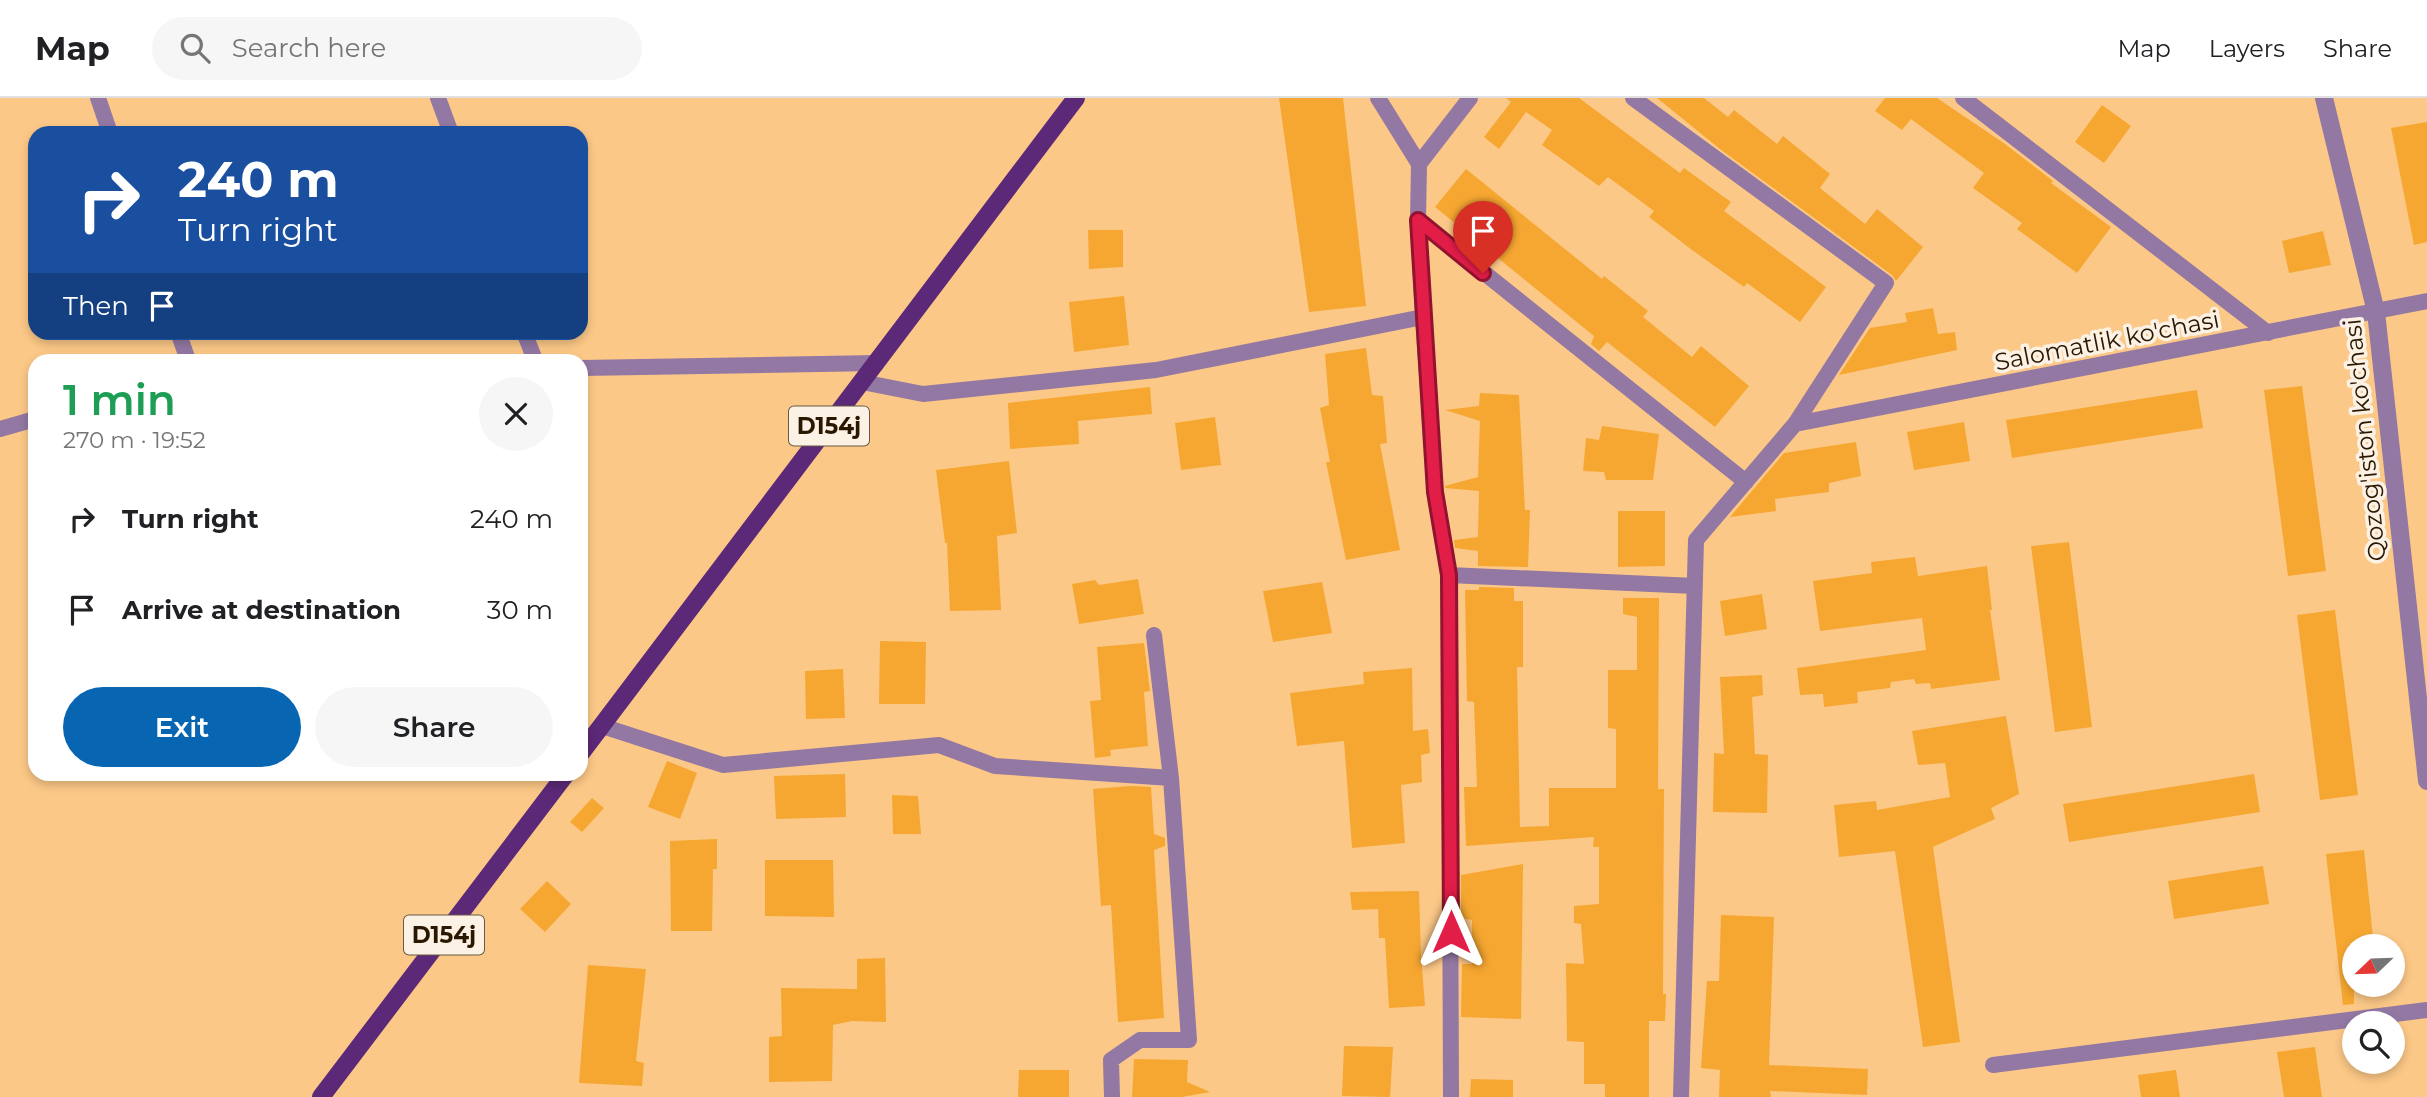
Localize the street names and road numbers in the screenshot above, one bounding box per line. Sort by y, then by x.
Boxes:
street label: Salomatlik ko'chasi [1992,304,2222,377]
street label: Qozog'iston ko'chasi [2337,318,2392,563]
road number: D154j [789,406,869,446]
road number: D154j [404,916,484,954]

